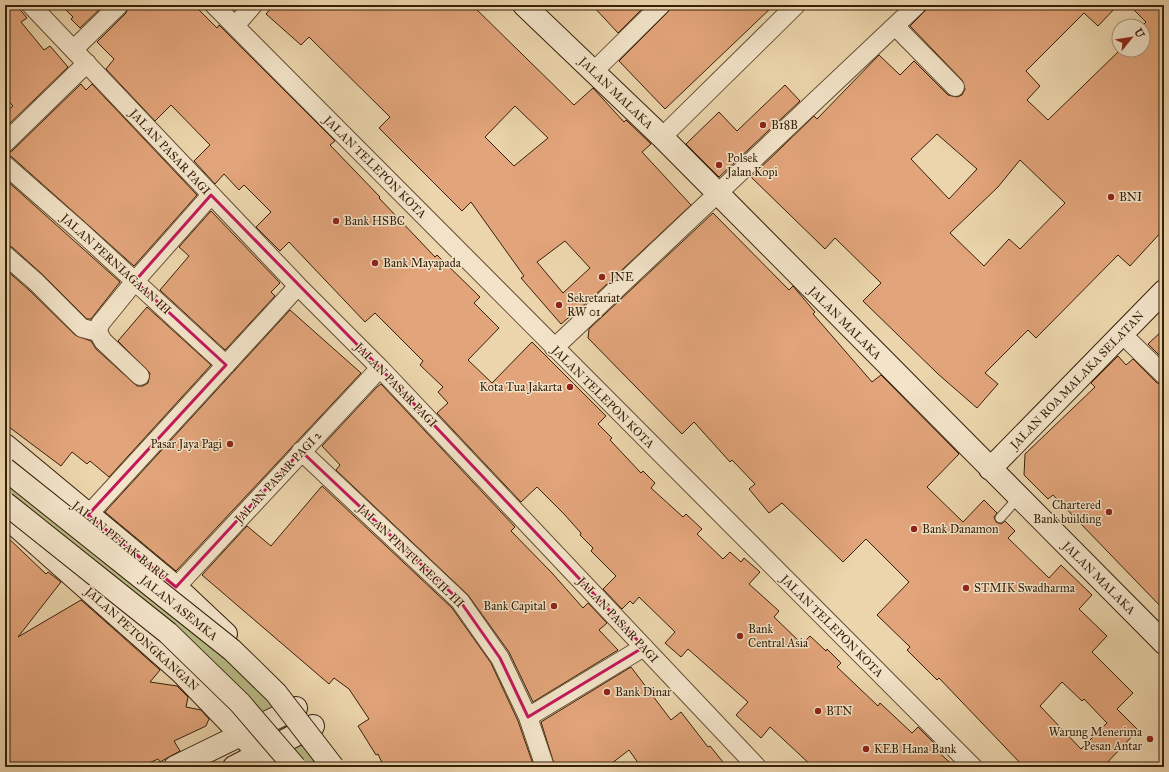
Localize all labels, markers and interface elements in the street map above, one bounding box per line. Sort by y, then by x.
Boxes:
north arrow [1111,18,1151,58]
text: U [1131,26,1147,41]
street label: JALAN MALAKA [574,53,656,133]
street label: JALAN PASAR PAGI [125,105,213,198]
street label: JALAN TELEPON KOTA [319,111,429,222]
place label: B18B [771,118,798,132]
marker: B18B [758,120,768,130]
place label: Polsek Jalan Kopi [725,151,779,180]
marker: Polsek Jalan Kopi [714,160,724,170]
place label: BNI [1119,190,1142,204]
marker: BNI [1106,192,1116,202]
street label: JALAN PERNIAGAAN III [56,210,174,318]
place label: Bank HSBC [344,214,405,228]
marker: Bank HSBC [331,216,341,226]
place label: Bank Mayapada [383,256,462,270]
marker: Bank Mayapada [370,258,380,268]
place label: JNE [608,270,634,285]
marker: JNE [597,272,607,282]
street label: JALAN MALAKA [804,282,884,363]
place label: Sekretariat RW 01 [567,291,621,319]
marker: Sekretariat RW 01 [554,300,564,310]
street label: JALAN ROA MALAKA SELATAN [1006,308,1148,454]
street label: JALAN PASAR PAGI [350,338,440,431]
street label: JALAN TELEPON KOTA [547,341,657,452]
place label: Kota Tua Jakarta [479,380,563,395]
marker: Kota Tua Jakarta [565,382,575,392]
street label: JALAN PASAR PAGI 2 [230,428,325,528]
place label: Pasar Jaya Pagi [150,437,223,452]
marker: Pasar Jaya Pagi [225,439,235,449]
street label: JALAN PETAK BARU [67,497,171,585]
place label: Chartered Bank building [1033,498,1101,527]
street label: JALAN PINTU KECIL III [353,500,467,611]
marker: Chartered Bank building [1104,507,1114,517]
place label: Bank Danamon [922,522,999,536]
marker: Bank Danamon [909,524,919,534]
street label: JALAN MALAKA [1058,537,1138,618]
street label: JALAN TELEPON KOTA [776,570,886,681]
street label: JALAN ASEMKA [135,571,220,644]
street label: JALAN PASAR PAGI [573,573,661,666]
place label: STMIK Swadharma [974,581,1076,595]
street label: JALAN PETONGKANGAN [80,583,202,694]
marker: STMIK Swadharma [961,583,971,593]
place label: Bank Capital [483,599,547,613]
marker: Bank Capital [549,601,559,611]
place label: Bank Central Asia [748,622,809,650]
marker: Bank Central Asia [735,631,745,641]
place label: Bank Dinar [615,685,672,699]
marker: Bank Dinar [602,687,612,697]
place label: BTN [826,704,852,718]
marker: BTN [813,706,823,716]
place label: Warung Menerima Pesan Antar [1049,725,1143,753]
marker: Warung Menerima Pesan Antar [1145,734,1155,744]
place label: KEB Hana Bank [874,742,957,756]
marker: KEB Hana Bank [861,744,871,754]

